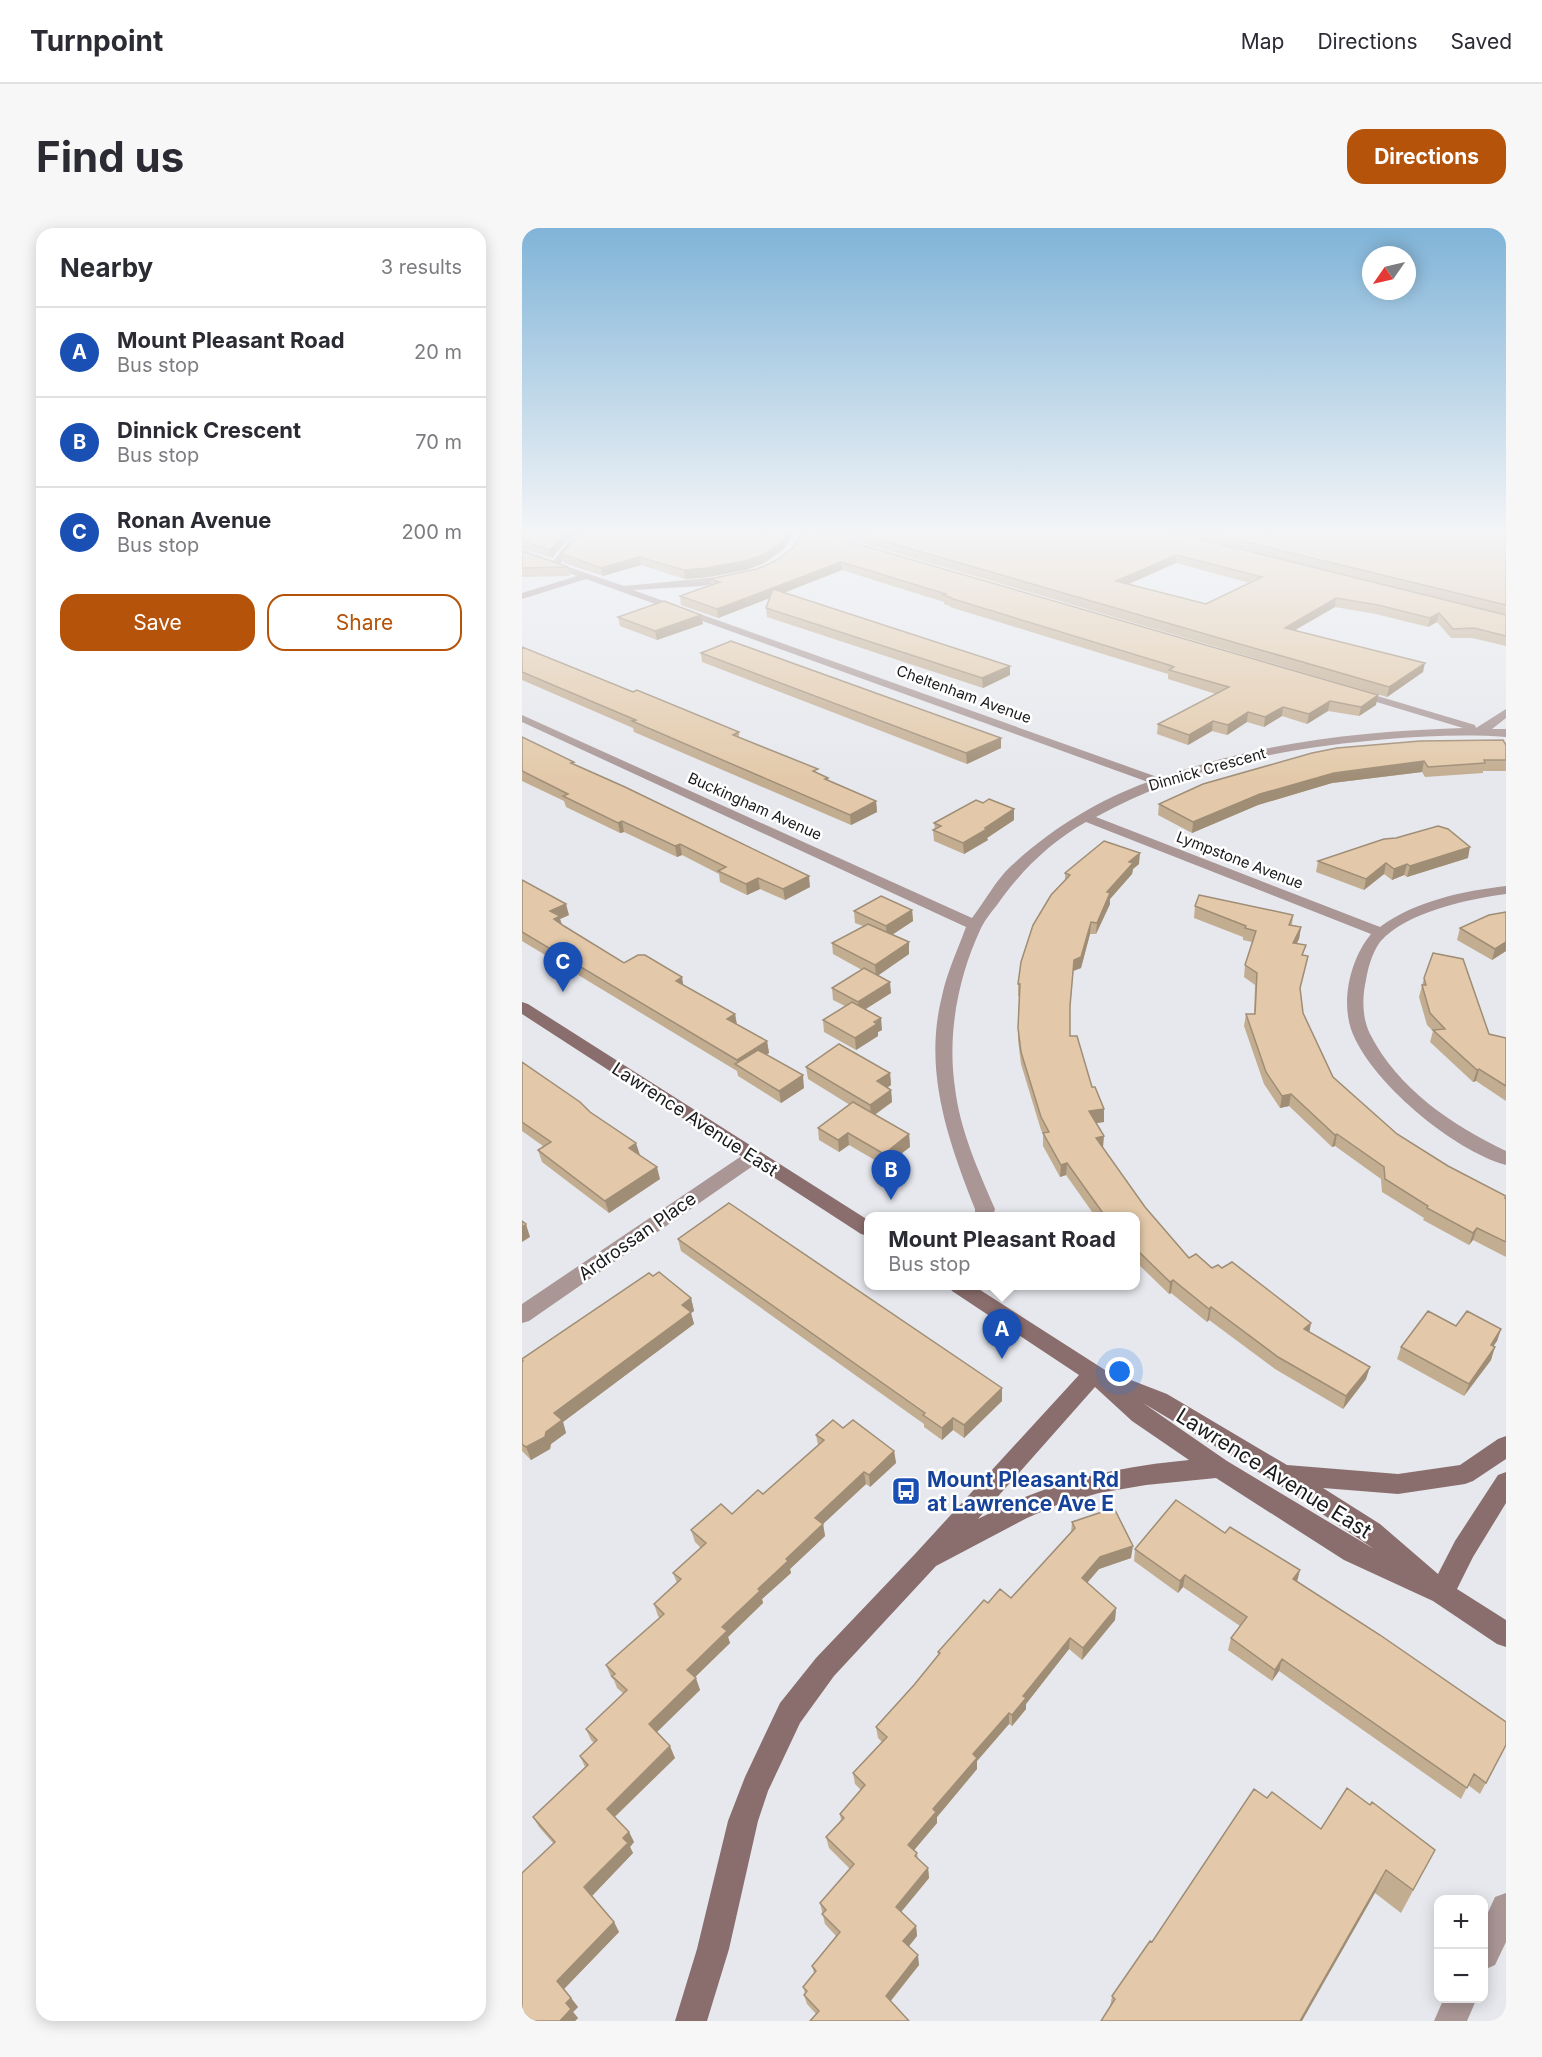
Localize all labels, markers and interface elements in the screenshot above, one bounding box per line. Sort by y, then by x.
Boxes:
text: Turnpoint [30,24,163,58]
text: Map [1241,29,1284,54]
text: Directions [1317,29,1418,54]
text: Saved [1451,29,1512,54]
button: Directions [1347,129,1506,184]
text: Find us [36,131,184,182]
north arrow [1362,246,1416,300]
text: Nearby [60,252,153,283]
text: 3 results [381,255,462,279]
text: Mount Pleasant Road [117,327,345,353]
text: A [72,340,87,364]
text: 20 m [414,340,462,364]
text: Bus stop [117,353,199,377]
text: Dinnick Crescent [117,417,301,443]
text: B [73,430,86,454]
text: 70 m [415,430,462,454]
text: Bus stop [117,443,199,467]
text: Ronan Avenue [117,507,271,533]
text: C [72,520,87,544]
text: 200 m [401,520,462,544]
text: Bus stop [117,533,199,557]
button: Save [60,594,255,651]
button: Share [267,594,462,651]
street label: Cheltenham Avenue [894,661,1034,727]
street label: Dinnick Crescent [1146,743,1268,795]
street label: Buckingham Avenue [685,768,825,844]
street label: Lympstone Avenue [1174,827,1306,893]
pin: C [544,942,582,992]
street label: Lawrence Avenue East [608,1058,782,1180]
pin: B [872,1150,910,1200]
street label: Ardrossan Place [574,1188,700,1284]
popup [864,1212,1140,1290]
text: Mount Pleasant Road [888,1226,1116,1252]
text: Bus stop [888,1252,970,1276]
pin: A [982,1310,1022,1359]
your location [1105,1357,1134,1386]
street label: Lawrence Avenue East [1172,1403,1376,1543]
place label: Mount Pleasant Rd at Lawrence Ave E [927,1467,1119,1516]
bus stop icon: Mount Pleasant Rd at Lawrence Ave E [890,1475,922,1507]
map controls [1434,1895,1488,2003]
button: + [1434,1895,1488,1949]
button: − [1434,1949,1488,2003]

